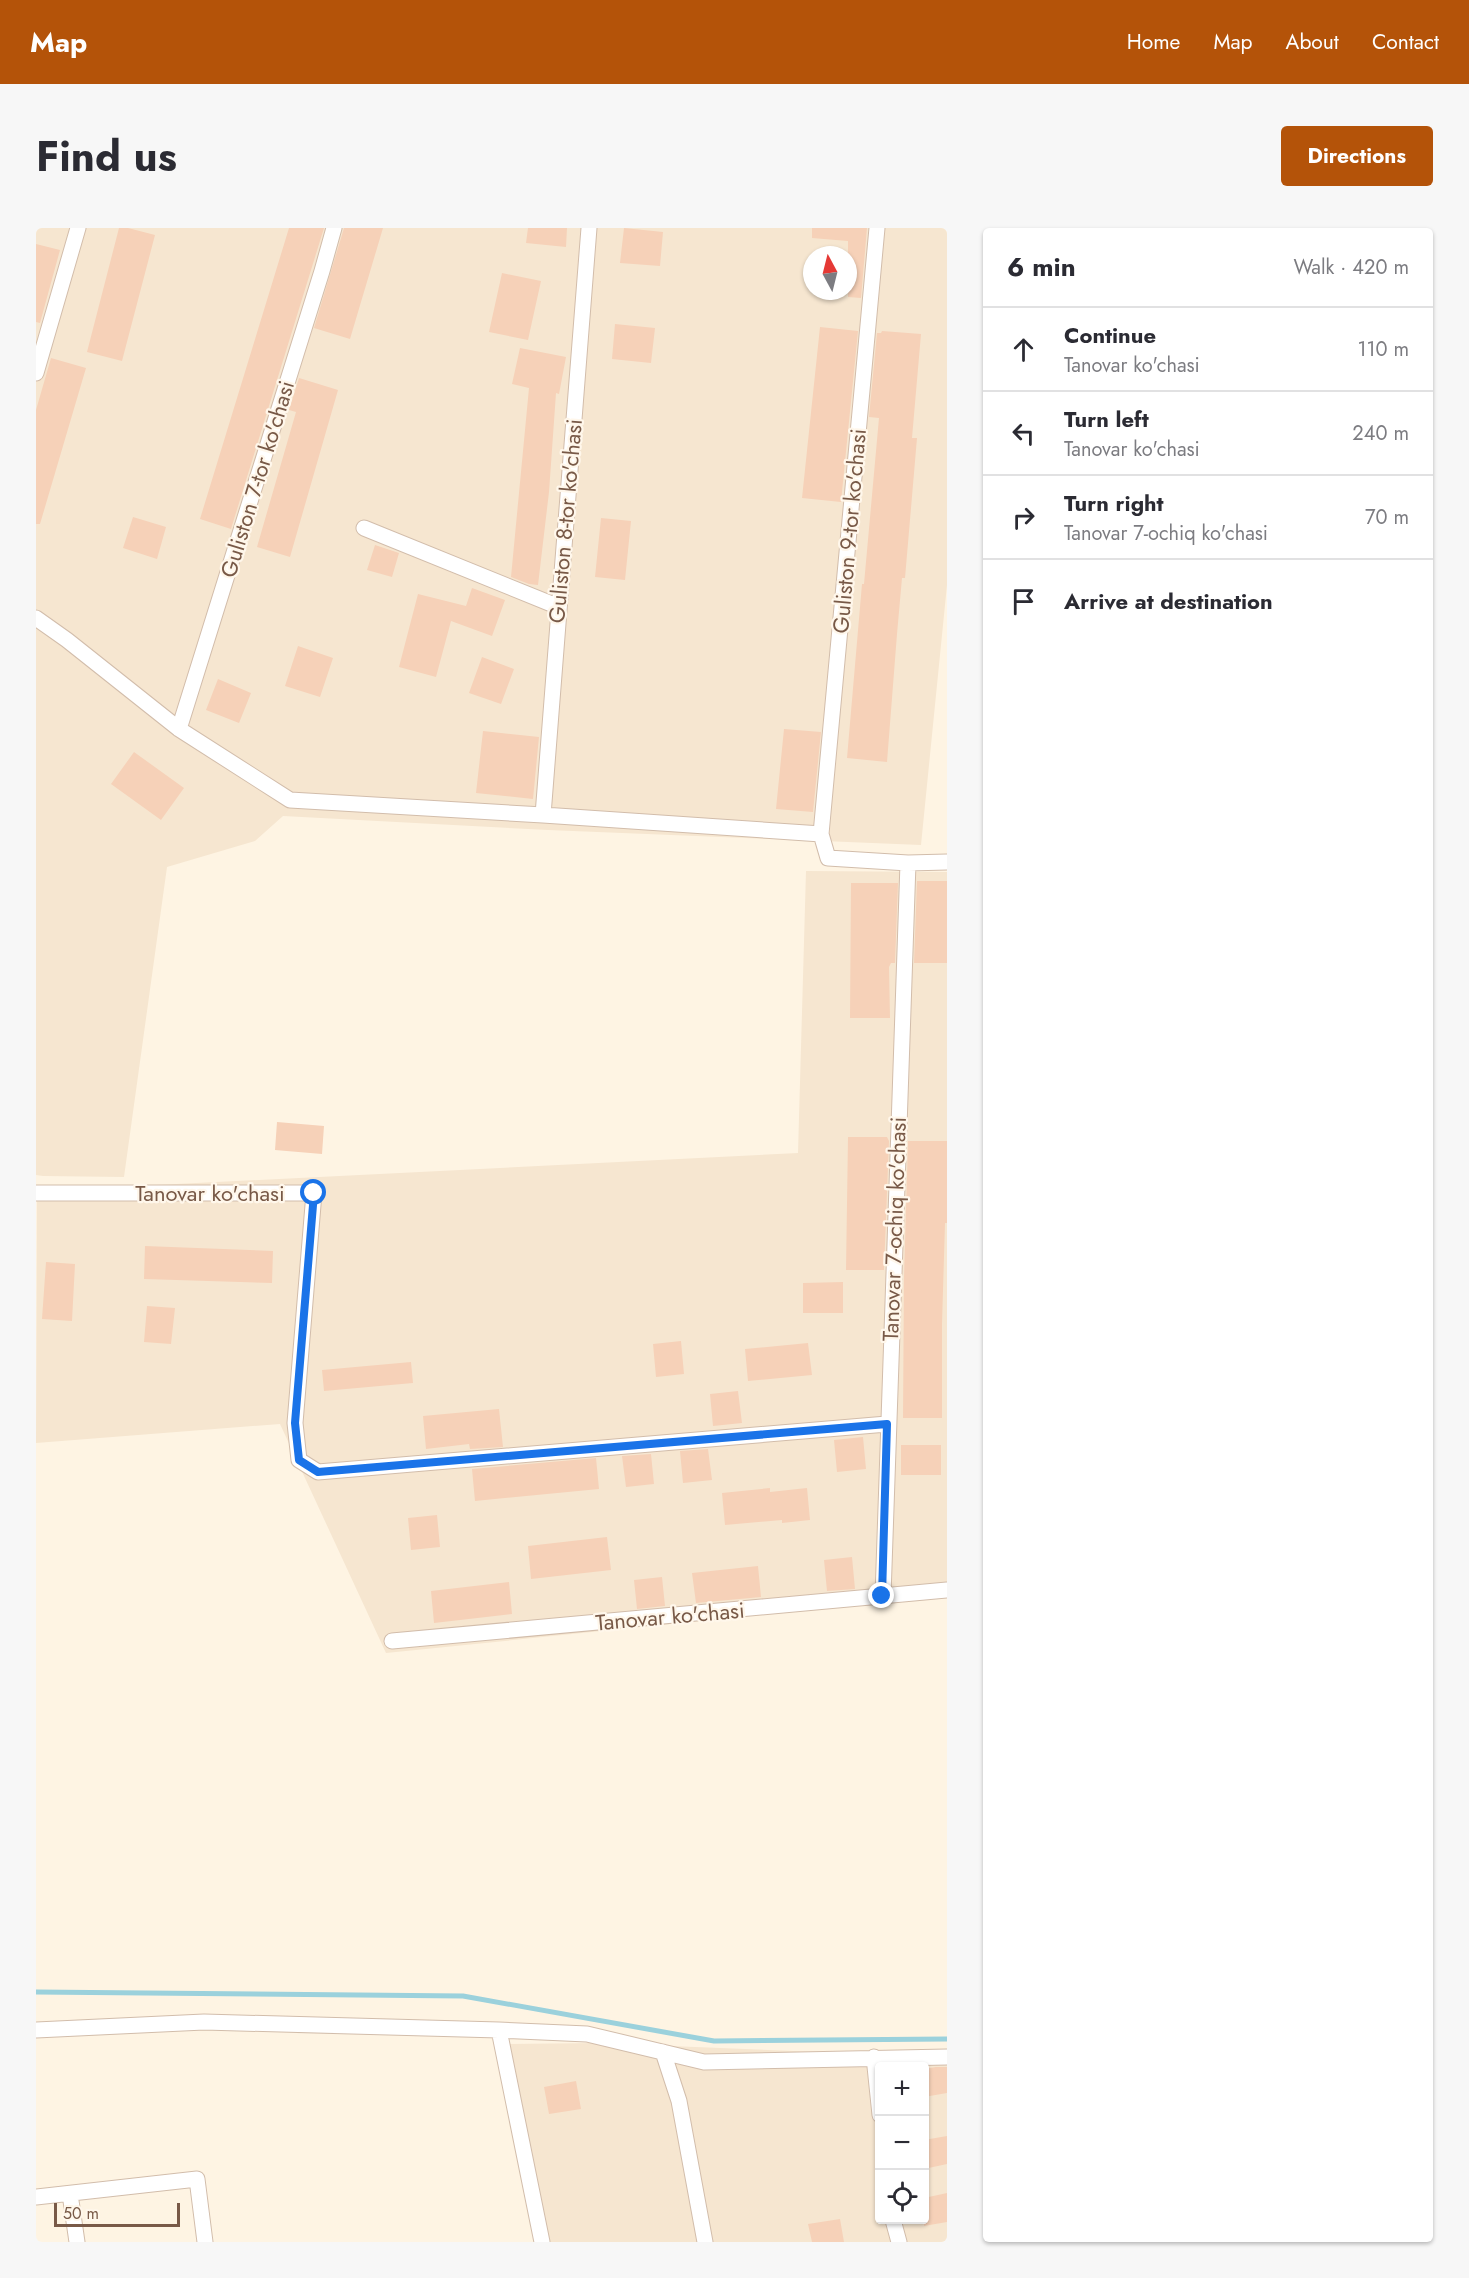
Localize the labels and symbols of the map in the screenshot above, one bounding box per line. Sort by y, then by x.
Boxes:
north arrow [803,246,857,300]
street label: Guliston 7-tor ko'chasi [212,377,302,581]
street label: Guliston 8-tor ko'chasi [540,418,590,624]
street label: Guliston 9-tor ko'chasi [824,427,874,635]
street label: Tanovar 7-ochiq ko'chasi [874,1116,914,1342]
street label: Tanovar ko'chasi [135,1177,285,1209]
route start [300,1179,326,1205]
route end [868,1582,894,1608]
street label: Tanovar ko'chasi [594,1594,746,1638]
scale bar [54,2200,180,2228]

